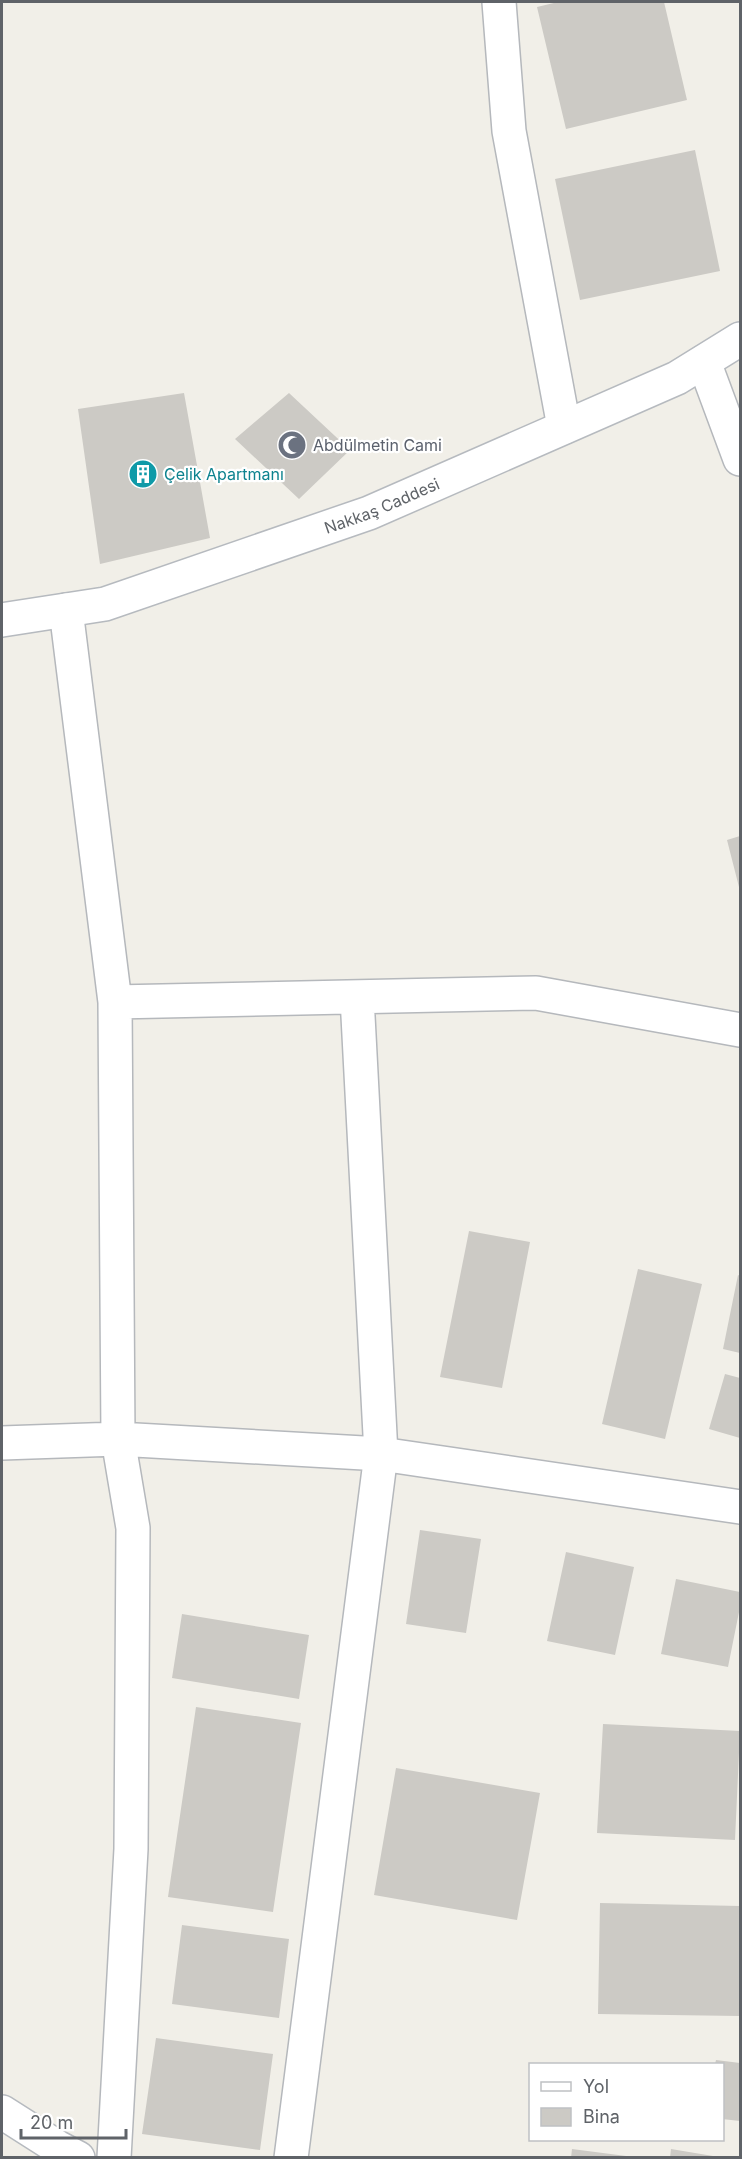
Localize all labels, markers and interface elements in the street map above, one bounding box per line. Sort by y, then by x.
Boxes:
mosque icon: Abdülmetin Cami [276,429,308,461]
place label: Abdülmetin Cami [313,435,442,455]
building icon: Çelik Apartmanı [127,458,159,490]
place label: Çelik Apartmanı [164,464,284,484]
street label: Nakkaş Caddesi [322,473,442,538]
legend [529,2063,724,2141]
text: Yol [583,2076,609,2097]
scale bar [21,2102,126,2140]
text: Bina [583,2106,620,2127]
text: 20 m [30,2112,73,2133]

